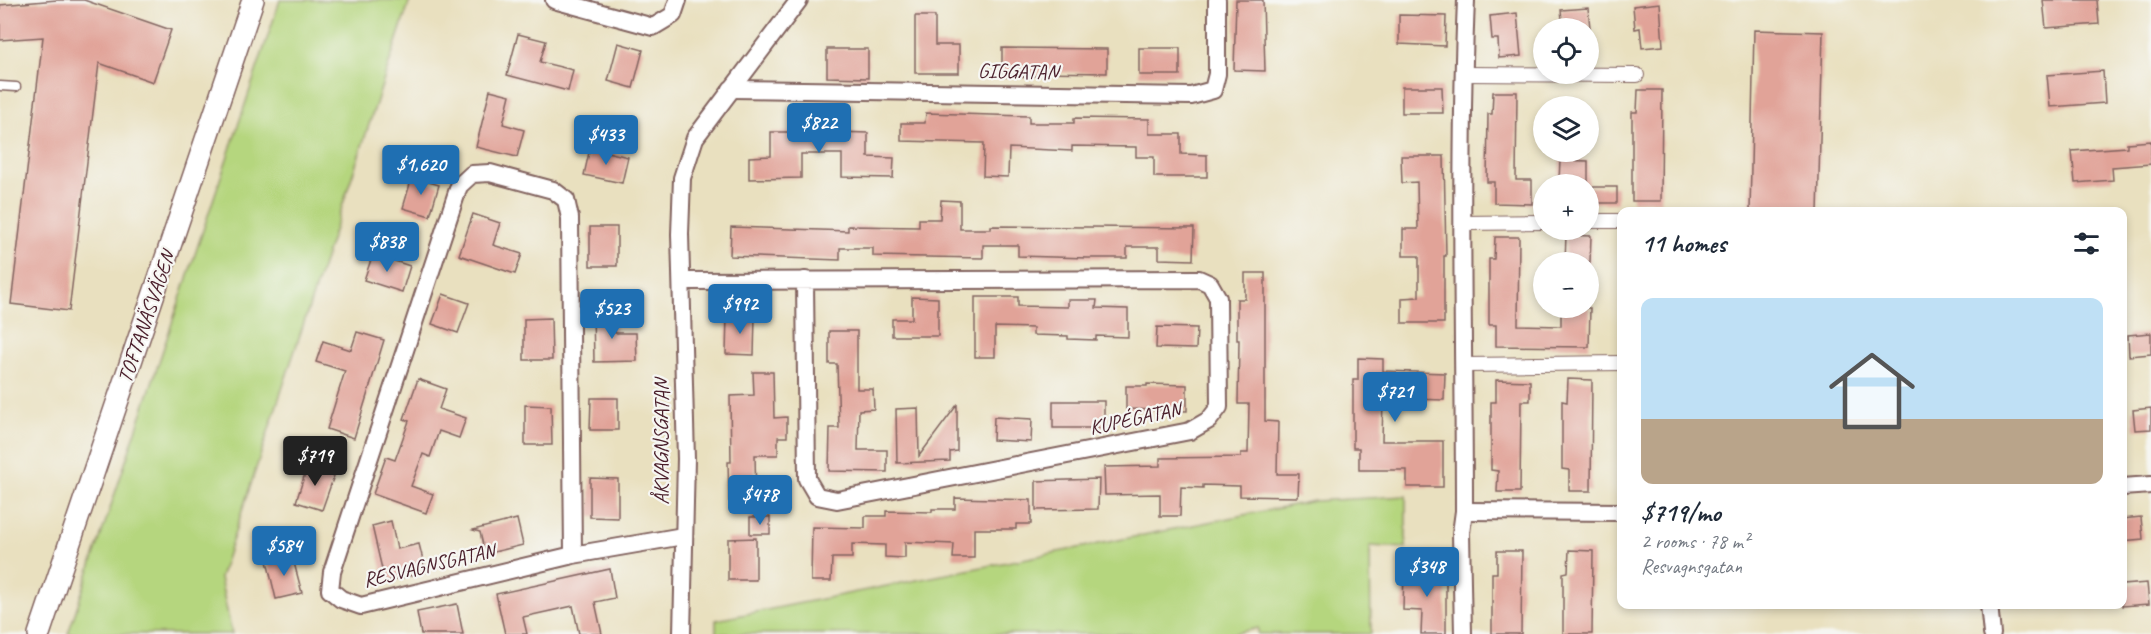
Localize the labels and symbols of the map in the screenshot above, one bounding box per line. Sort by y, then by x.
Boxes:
street label: GIGGATAN [978,57,1062,85]
pin: $822 [783,103,855,154]
pin: $433 [570,115,642,166]
pin: $1,620 [372,145,470,196]
pin: $838 [351,222,423,273]
street label: TOFTANÄSVÄGEN [111,245,182,386]
pin: $992 [704,284,776,335]
pin: $523 [576,289,648,340]
pin: $721 [1359,372,1431,423]
street label: ÅKVAGNSGATAN [648,376,674,505]
street label: KUPÉGATAN [1087,395,1186,440]
pin: $719 [279,436,351,487]
pin: $478 [724,475,796,526]
pin: $584 [248,526,320,577]
street label: RESVAGNSGATAN [361,537,500,593]
pin: $348 [1391,547,1463,598]

